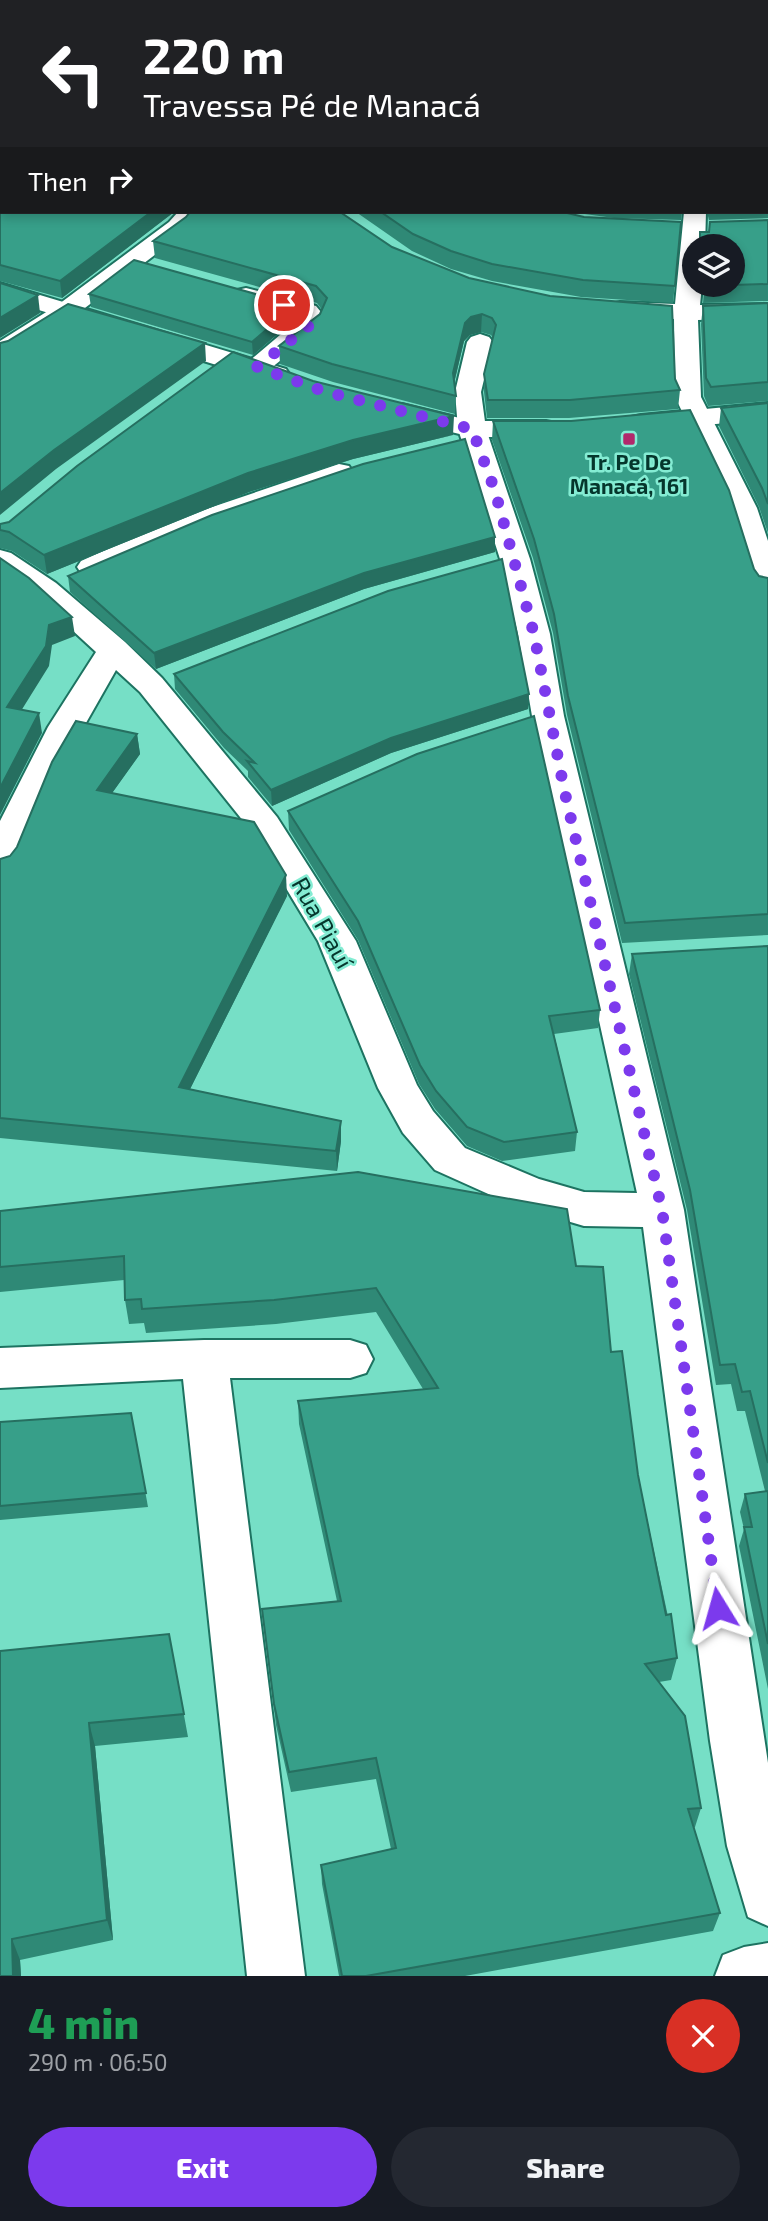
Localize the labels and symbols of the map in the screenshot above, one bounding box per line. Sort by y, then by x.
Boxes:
pin [254,275,314,335]
marker: Tr. Pe De Manacá, 161 [621,431,637,447]
place label: Tr. Pe De Manacá, 161 [570,449,688,498]
street label: Rua Piauí [286,872,361,974]
position arrow [681,1571,755,1645]

